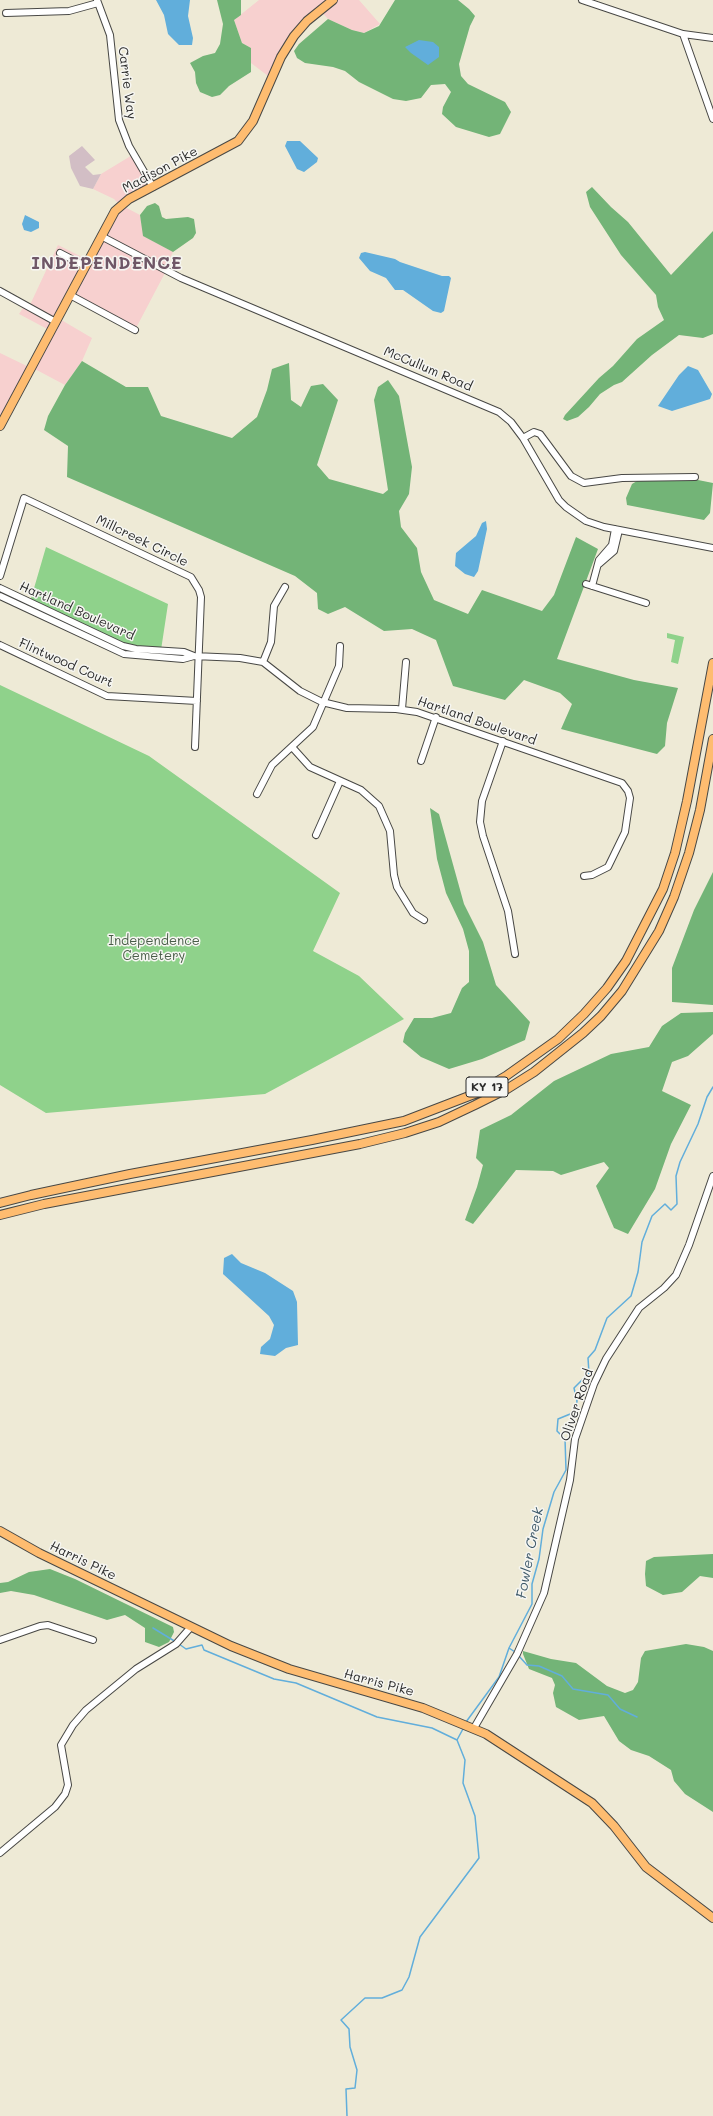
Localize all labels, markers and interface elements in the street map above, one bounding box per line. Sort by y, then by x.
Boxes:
street label: Carrie Way [115,46,139,120]
street label: Madison Pike [120,144,200,196]
district label: INDEPENDENCE [31,254,183,274]
street label: McCullum Road [381,343,475,395]
street label: Millcreek Circle [93,512,191,570]
street label: Hartland Boulevard [17,579,137,643]
street label: Flintwood Court [16,635,116,691]
street label: Hartland Boulevard [416,693,538,749]
park label: Independence Cemetery [108,933,200,964]
road number: KY 17 [466,1077,508,1097]
street label: Oliver Road [557,1367,597,1443]
water label: Fowler Creek [513,1506,547,1600]
street label: Harris Pike [47,1538,119,1584]
street label: Harris Pike [342,1666,416,1700]

